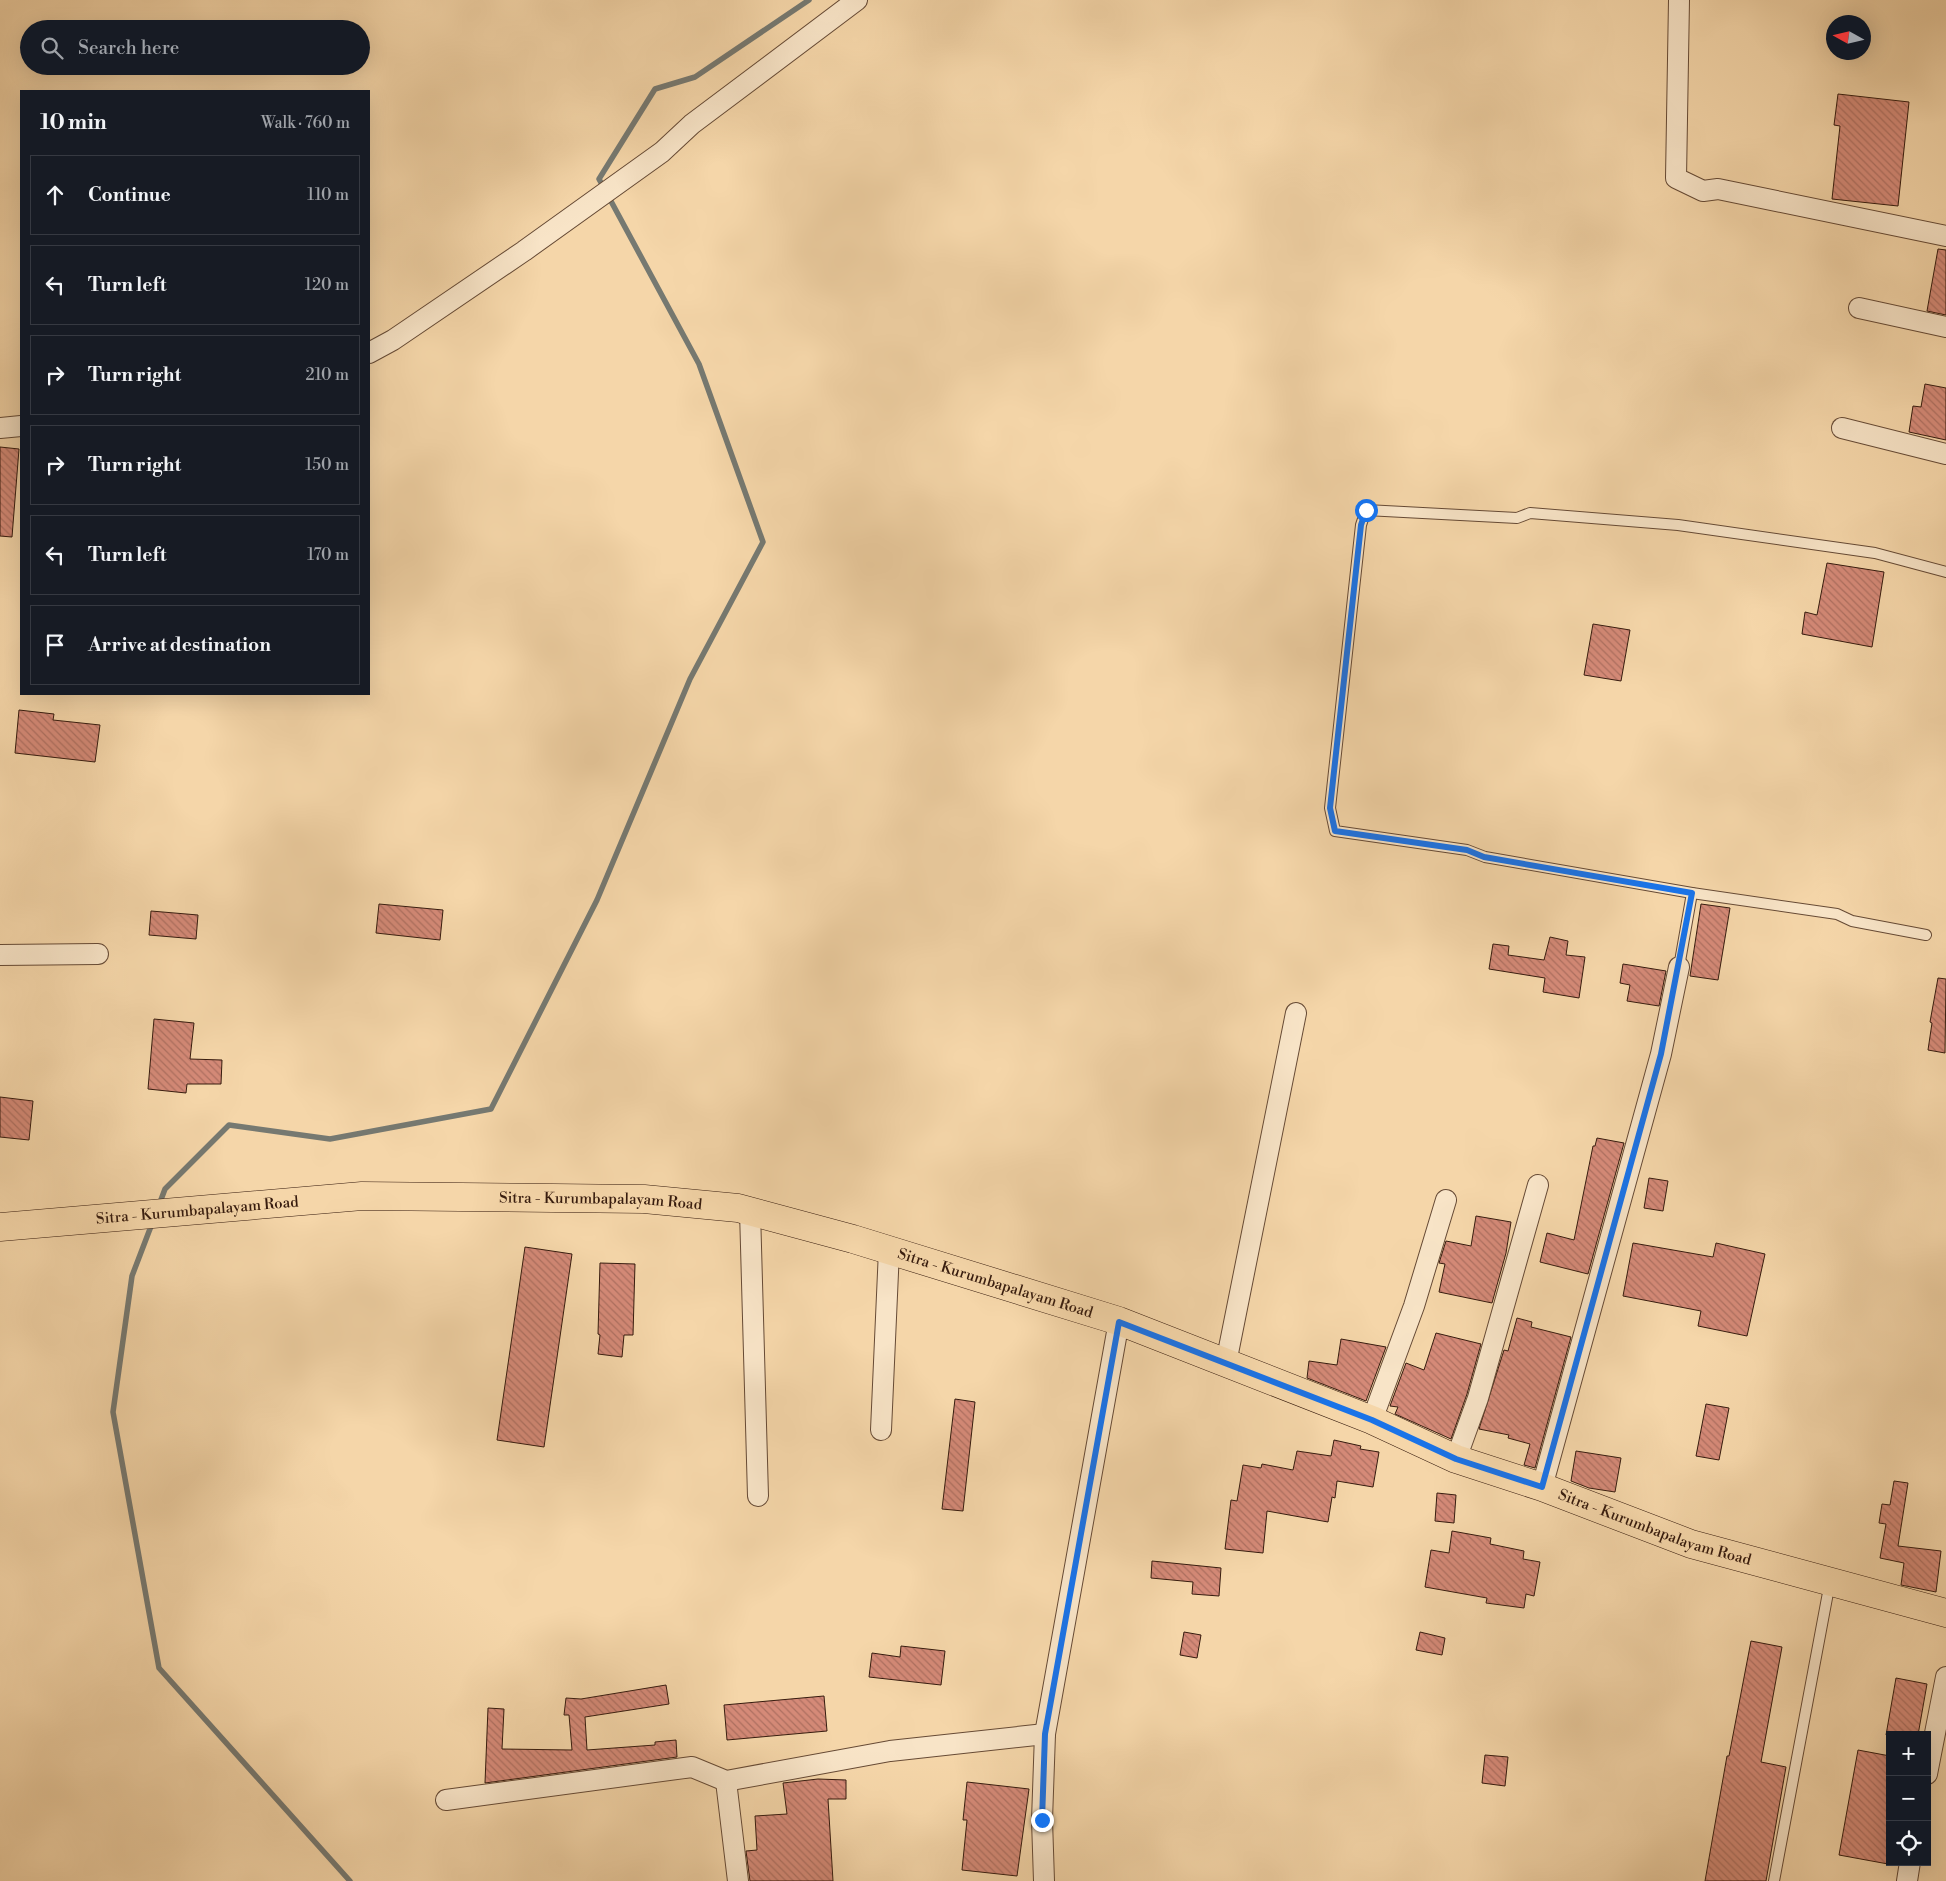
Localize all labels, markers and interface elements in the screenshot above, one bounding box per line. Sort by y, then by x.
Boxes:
north arrow [1826,15,1871,60]
search box [20,20,370,75]
icon: search [38,34,66,62]
text: Search here [78,36,179,60]
text: 10 min [40,110,107,136]
text: Walk · 760 m [261,113,350,133]
icon: ahead [41,181,69,209]
text: Continue [88,183,171,207]
text: 110 m [307,185,349,205]
icon: left [41,271,69,299]
text: Turn left [88,273,167,297]
text: 120 m [305,275,349,295]
icon: right [41,361,69,389]
text: Turn right [88,363,181,387]
text: 210 m [305,365,349,385]
icon: right [41,451,69,479]
text: Turn right [88,453,181,477]
text: 150 m [305,455,349,475]
route start [1355,499,1378,522]
icon: left [41,541,69,569]
text: Turn left [88,543,167,567]
text: 170 m [307,545,349,565]
icon: arrive [41,631,69,659]
text: Arrive at destination [88,633,271,657]
street label: Sitra - Kurumbapalayam Road [499,1188,703,1214]
street label: Sitra - Kurumbapalayam Road [95,1192,300,1228]
street label: Sitra - Kurumbapalayam Road [895,1244,1096,1322]
street label: Sitra - Kurumbapalayam Road [1556,1485,1754,1570]
map controls [1886,1731,1931,1866]
button: + [1886,1731,1931,1776]
button: − [1886,1776,1931,1821]
route end [1031,1809,1054,1832]
button: locate [1886,1821,1931,1866]

